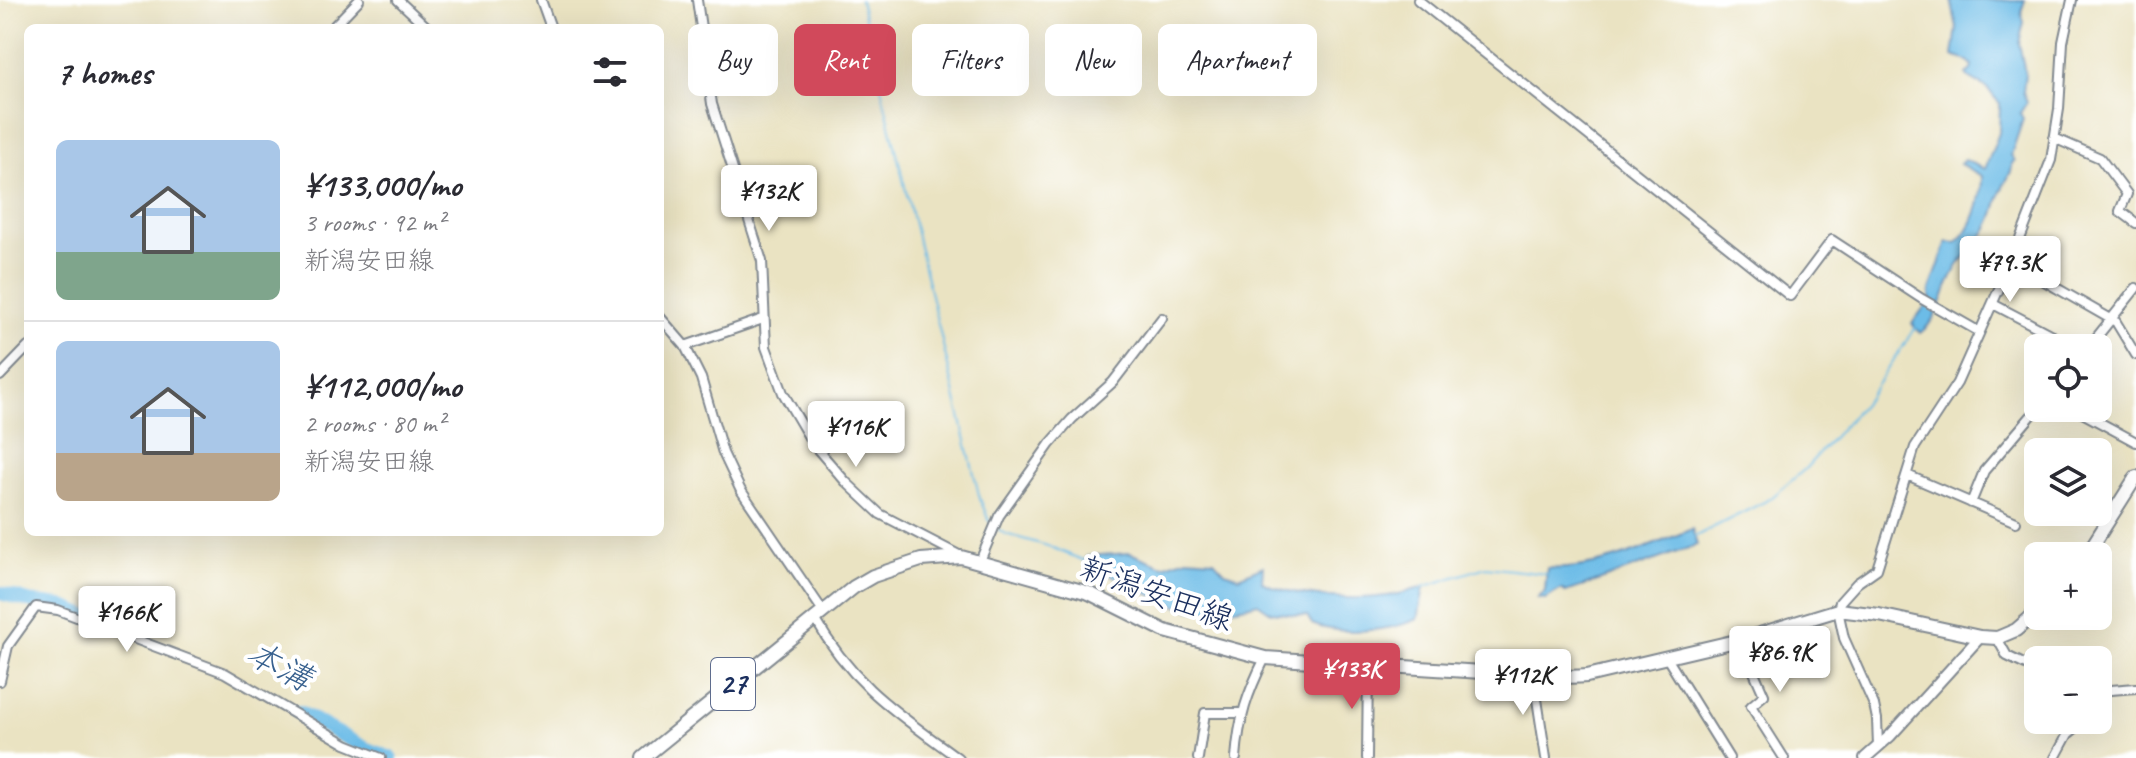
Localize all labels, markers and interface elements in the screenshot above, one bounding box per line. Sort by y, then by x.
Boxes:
chip: Buy [688,24,778,96]
chip: Rent [794,24,896,96]
chip: Filters [912,24,1029,96]
chip: New [1045,24,1142,96]
chip: Apartment [1158,24,1317,96]
icon: filters [588,50,632,94]
text: 7 homes [56,51,152,94]
text: ¥133,000/mo [304,163,461,206]
pin: ¥132K [713,165,825,233]
icon: home [120,172,216,268]
text: ¥132K [739,174,799,207]
text: 3 rooms · 92 m² [304,206,445,239]
pin: ¥79.3K [1945,236,2075,304]
text: 新潟安田線 [304,244,434,277]
text: ¥79.3K [1978,245,2042,278]
map controls [2024,334,2112,734]
button: locate [2024,334,2112,422]
text: ¥112,000/mo [304,364,461,407]
icon: home [120,373,216,469]
pin: ¥116K [800,401,912,469]
text: 2 rooms · 80 m² [304,407,445,440]
text: ¥116K [826,410,886,443]
button: layers [2024,438,2112,526]
text: 新潟安田線 [304,445,434,478]
button: + [2024,542,2112,630]
street label: 新潟安田線 [1075,547,1239,640]
pin: ¥166K [71,586,183,654]
text: ¥166K [96,595,158,628]
pin: ¥86.9K [1715,626,1845,694]
water label: 本溝 [240,630,322,701]
text: ¥86.9K [1747,635,1813,668]
pin: ¥133K [1296,643,1408,711]
button: − [2024,646,2112,734]
pin: ¥112K [1467,649,1579,717]
text: ¥133K [1322,652,1382,685]
road number: 27 [711,658,755,710]
text: ¥112K [1493,658,1553,691]

